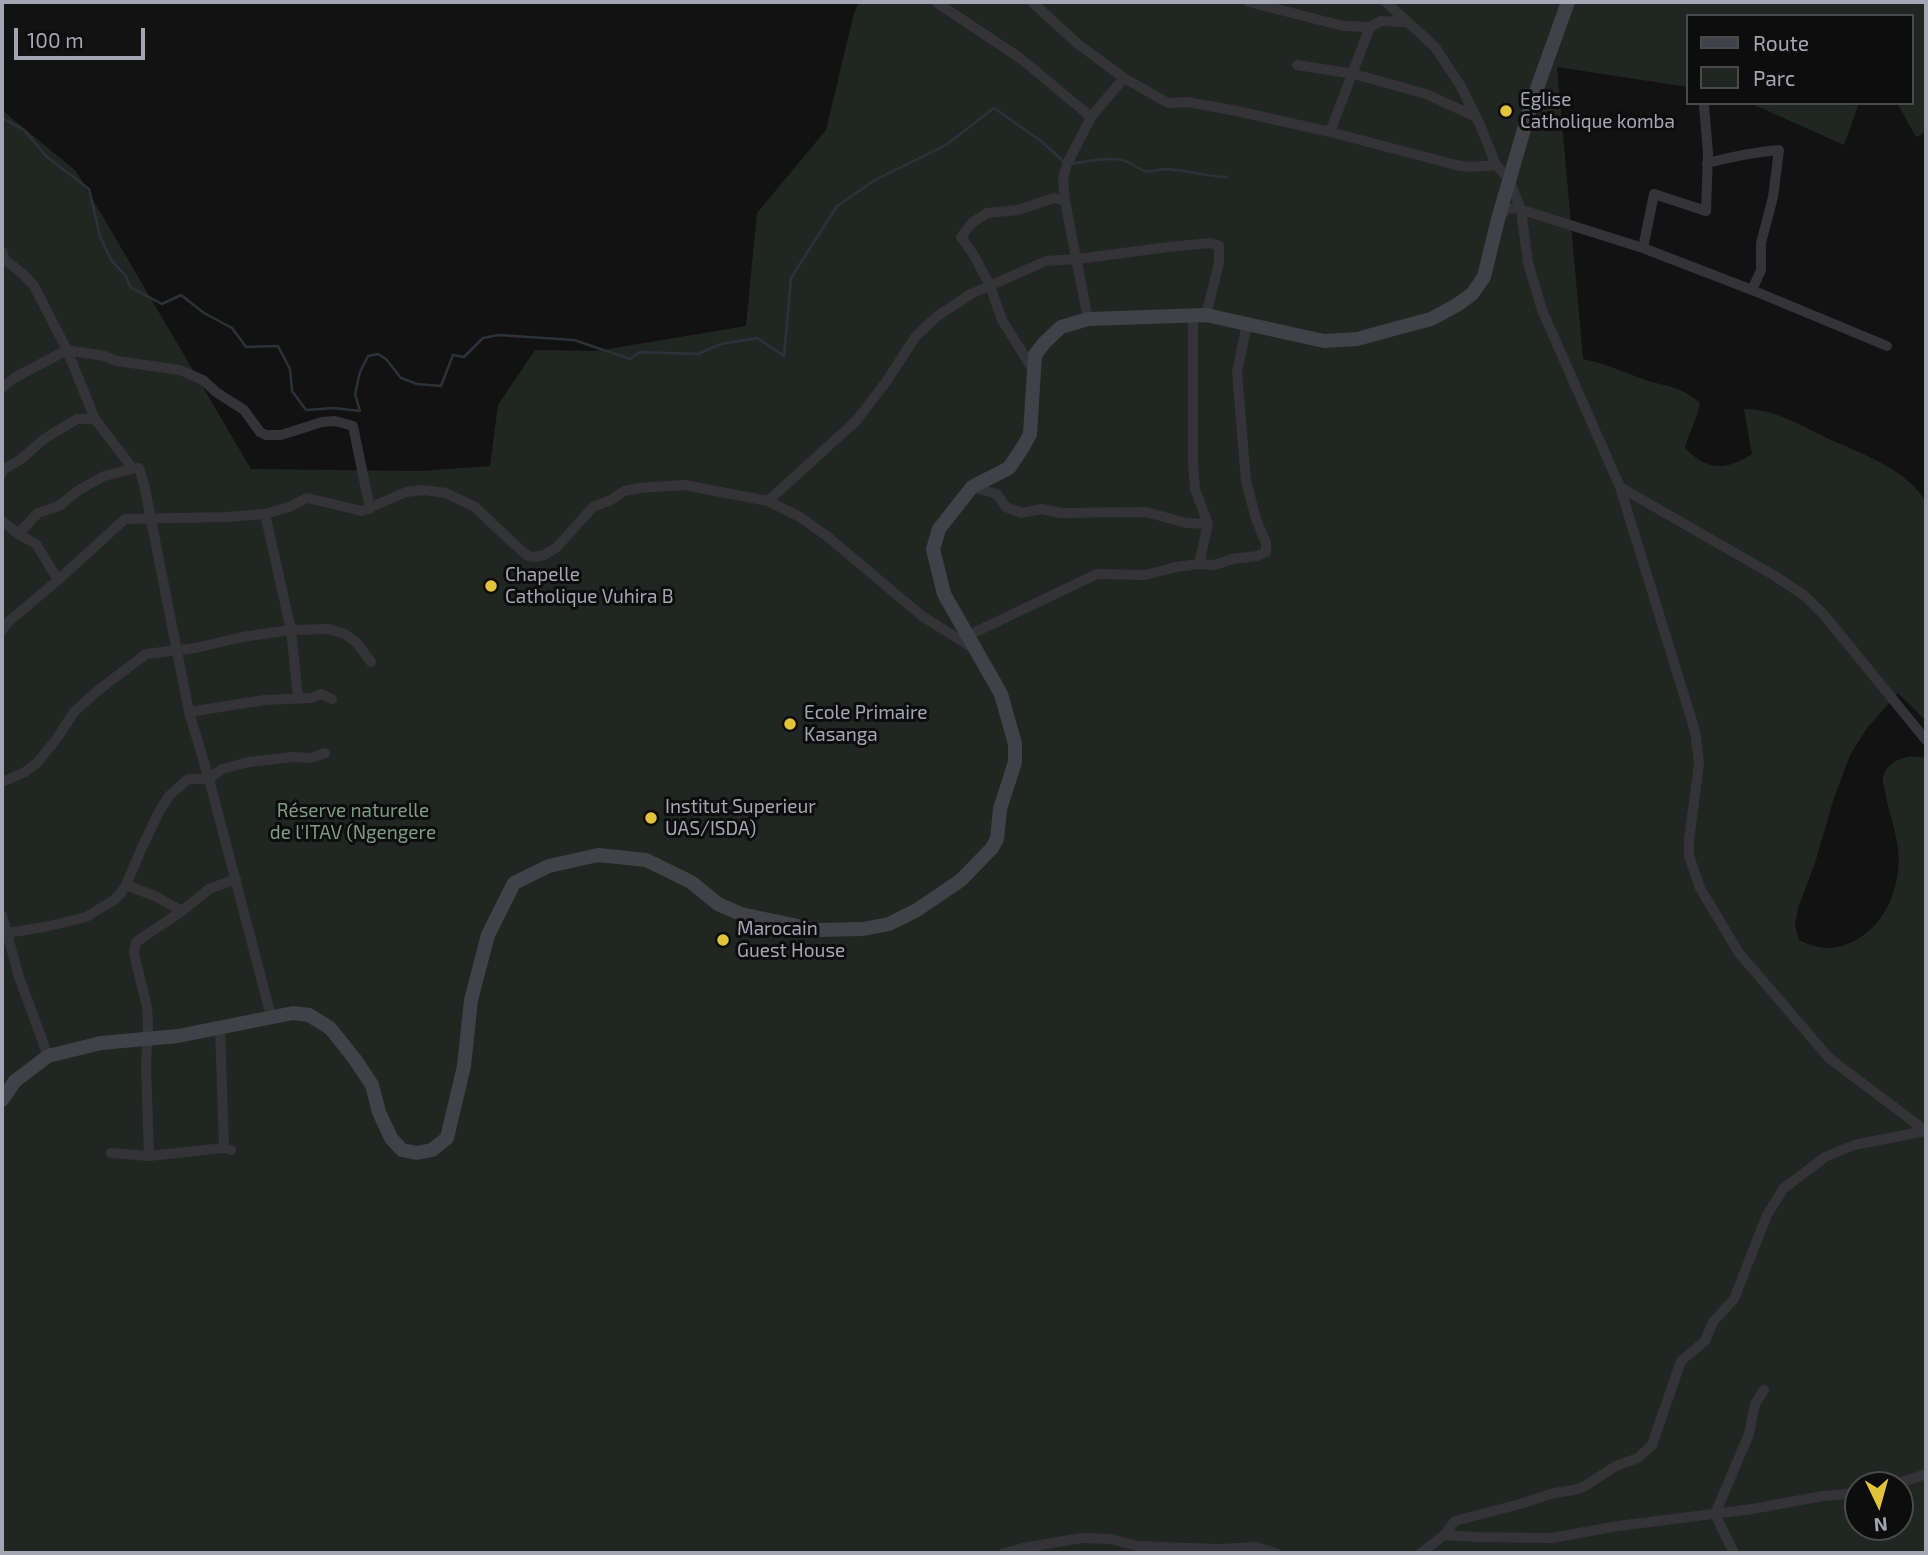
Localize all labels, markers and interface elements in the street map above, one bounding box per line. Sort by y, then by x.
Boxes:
scale bar [18,14,149,58]
legend [1686,14,1914,105]
text: 100 m [27,27,84,52]
text: Route [1753,30,1809,55]
text: Parc [1753,65,1795,90]
place label: Eglise Catholique komba [1520,89,1675,133]
marker: Eglise Catholique komba [1498,103,1514,119]
place label: Chapelle Catholique Vuhira B [505,564,674,608]
marker: Chapelle Catholique Vuhira B [483,578,499,594]
place label: Ecole Primaire Kasanga [804,702,928,746]
marker: Ecole Primaire Kasanga [782,716,798,732]
place label: Institut Superieur UAS/ISDA) [665,796,816,840]
park label: Réserve naturelle de l'ITAV (Ngengere [270,800,436,844]
marker: Institut Superieur UAS/ISDA) [643,810,659,826]
place label: Marocain Guest House [737,918,845,962]
marker: Marocain Guest House [715,932,731,948]
north arrow [1844,1471,1914,1541]
text: N [1873,1513,1889,1537]

